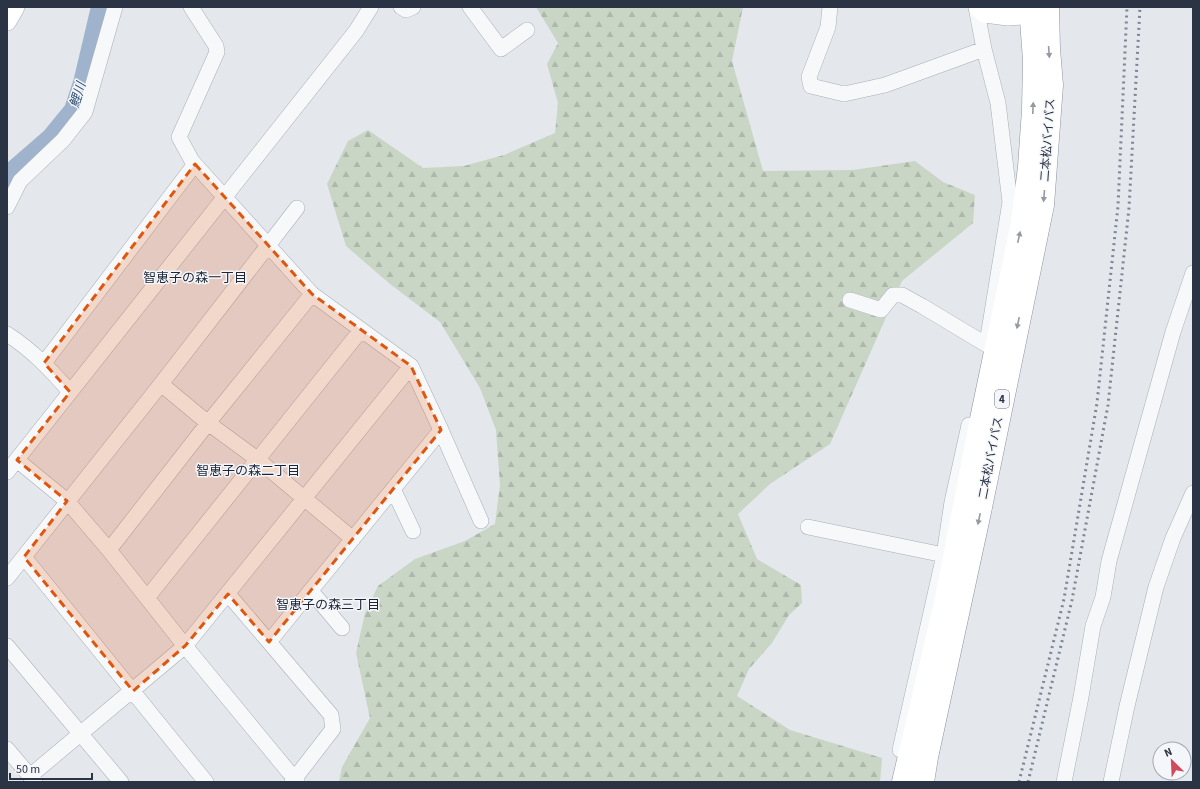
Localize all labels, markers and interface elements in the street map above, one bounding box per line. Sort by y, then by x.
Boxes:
one-way arrow [1046,46,1053,58]
water label: 鯉川 [66,78,91,110]
street label: 二本松バイパス [1037,98,1059,182]
one-way arrow [1030,101,1036,114]
one-way arrow [1041,190,1048,202]
one-way arrow [1016,231,1022,243]
district label: 智恵子の森一丁目 [143,269,247,287]
one-way arrow [1015,317,1021,329]
road number: 4 [995,390,1009,408]
street label: 二本松バイパス [975,415,1007,501]
district label: 智恵子の森二丁目 [196,462,300,480]
one-way arrow [975,513,981,525]
district label: 智恵子の森三丁目 [276,596,380,614]
north arrow [1152,741,1192,781]
text: N [1162,744,1175,761]
scale bar [10,755,92,781]
text: 50 m [16,761,40,778]

